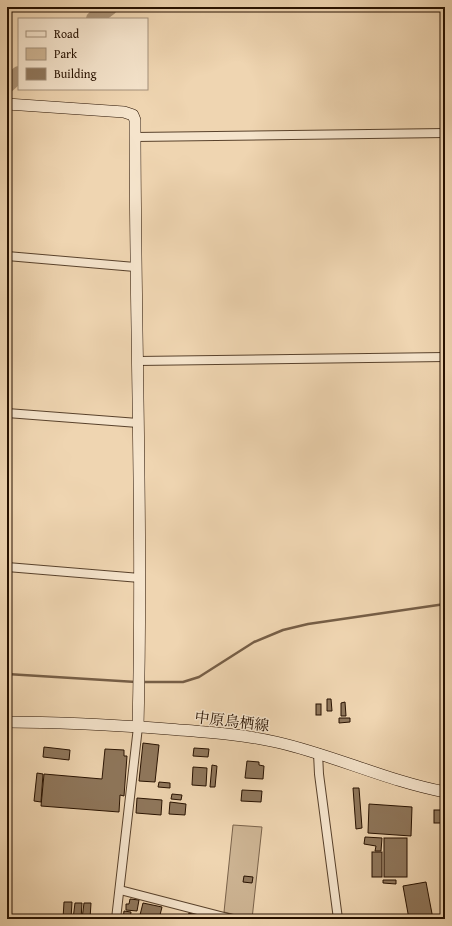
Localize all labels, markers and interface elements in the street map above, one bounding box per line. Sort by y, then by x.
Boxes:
legend [18,18,148,90]
text: Road [54,25,80,42]
text: Park [54,45,78,62]
text: Building [54,65,97,82]
street label: 中原鳥栖線 [193,706,271,736]

